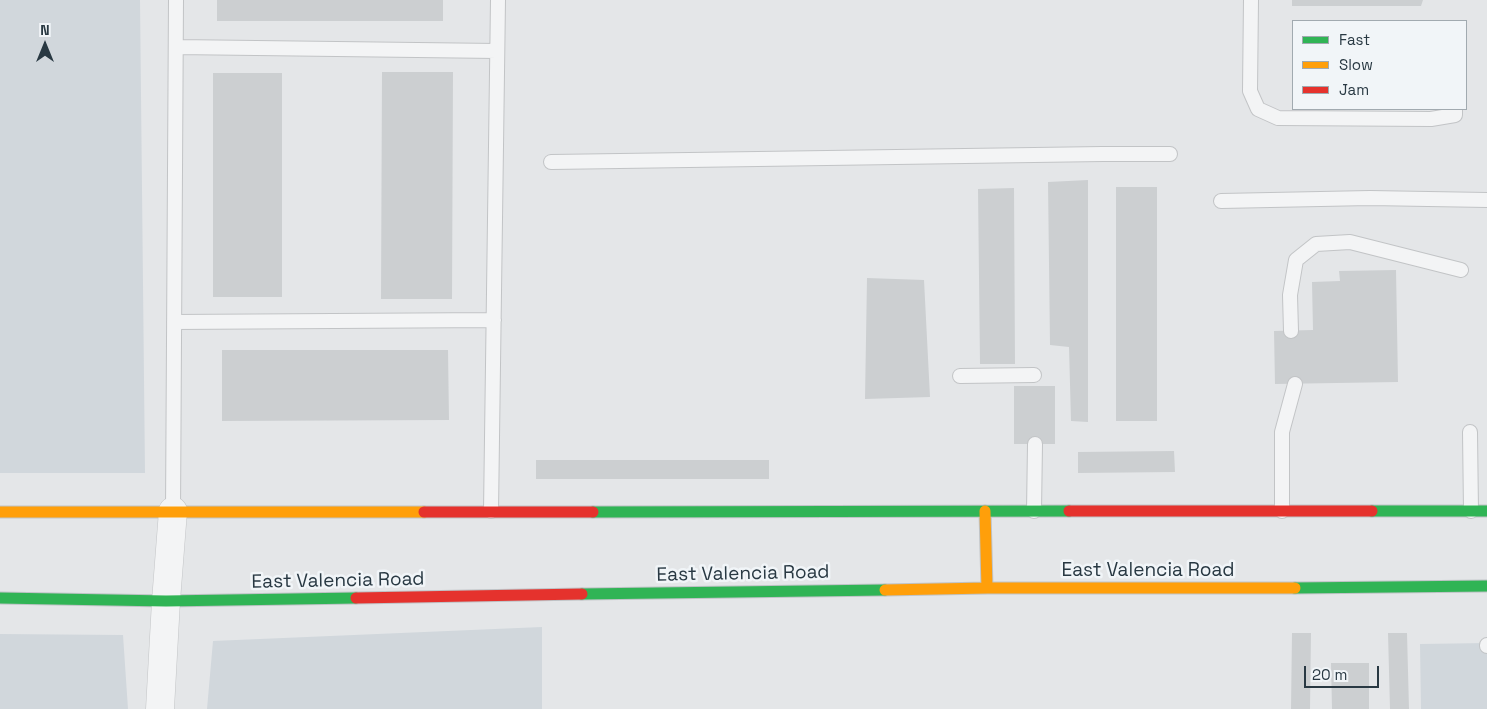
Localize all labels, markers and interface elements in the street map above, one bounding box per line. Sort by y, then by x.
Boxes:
north arrow [20,20,70,70]
legend [1292,20,1467,110]
text: N [40,21,50,39]
text: Fast [1339,30,1370,49]
text: Slow [1339,55,1373,74]
text: Jam [1339,80,1369,99]
street label: East Valencia Road [1062,560,1234,582]
street label: East Valencia Road [656,561,830,587]
street label: East Valencia Road [251,568,425,594]
scale bar [1307,656,1382,688]
text: 20 m [1312,665,1347,684]

